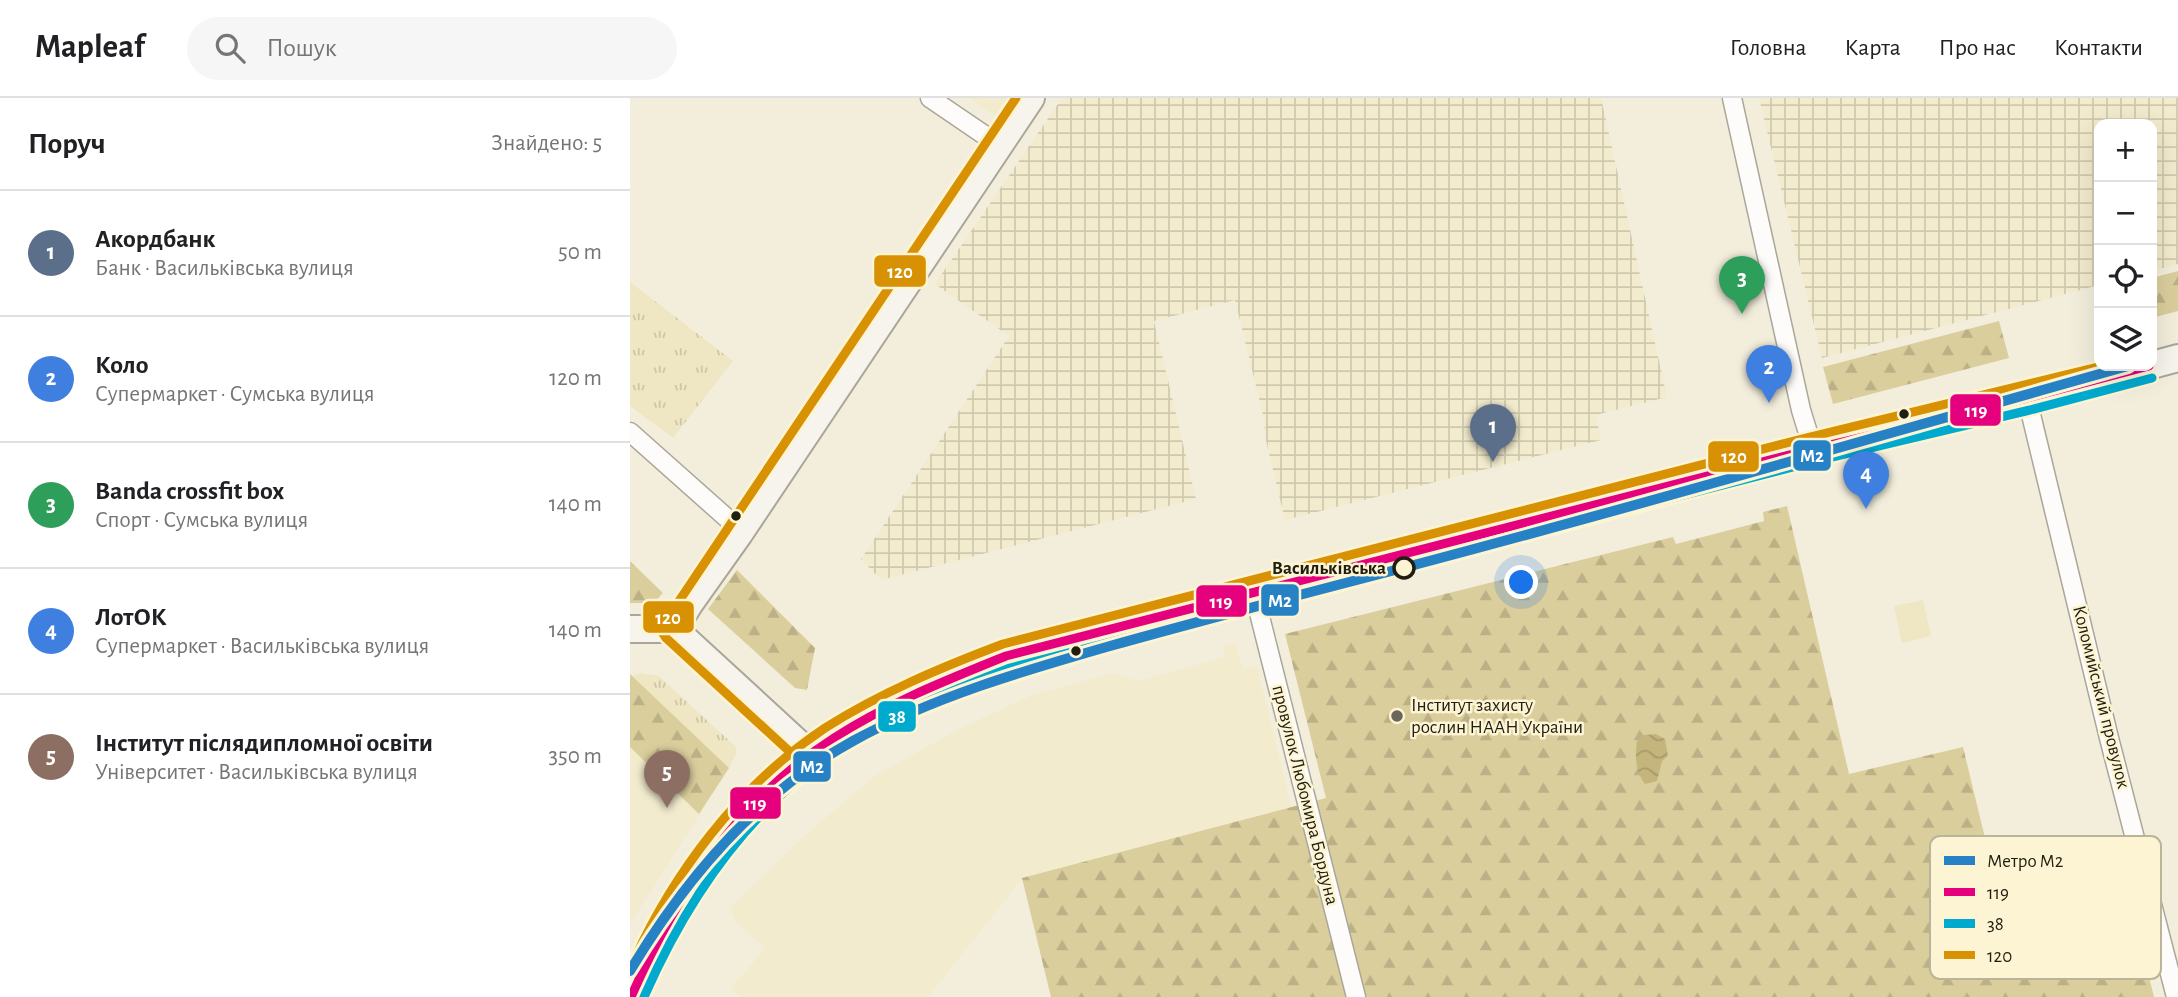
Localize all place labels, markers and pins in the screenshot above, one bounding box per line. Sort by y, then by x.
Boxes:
pin: 3 [1719,256,1765,314]
pin: 2 [1746,345,1792,403]
pin: 1 [1470,404,1516,462]
unlabelled marker [1897,407,1911,421]
pin: 4 [1843,451,1889,509]
unlabelled marker [729,509,743,523]
marker: Васильківська [1393,557,1415,579]
place label: Васильківська [1272,559,1386,578]
unlabelled marker [1069,644,1083,658]
place label: Інститут захисту рослин НААН України [1411,696,1583,737]
marker: Інститут захисту рослин НААН України [1389,708,1405,724]
pin: 5 [644,750,690,808]

